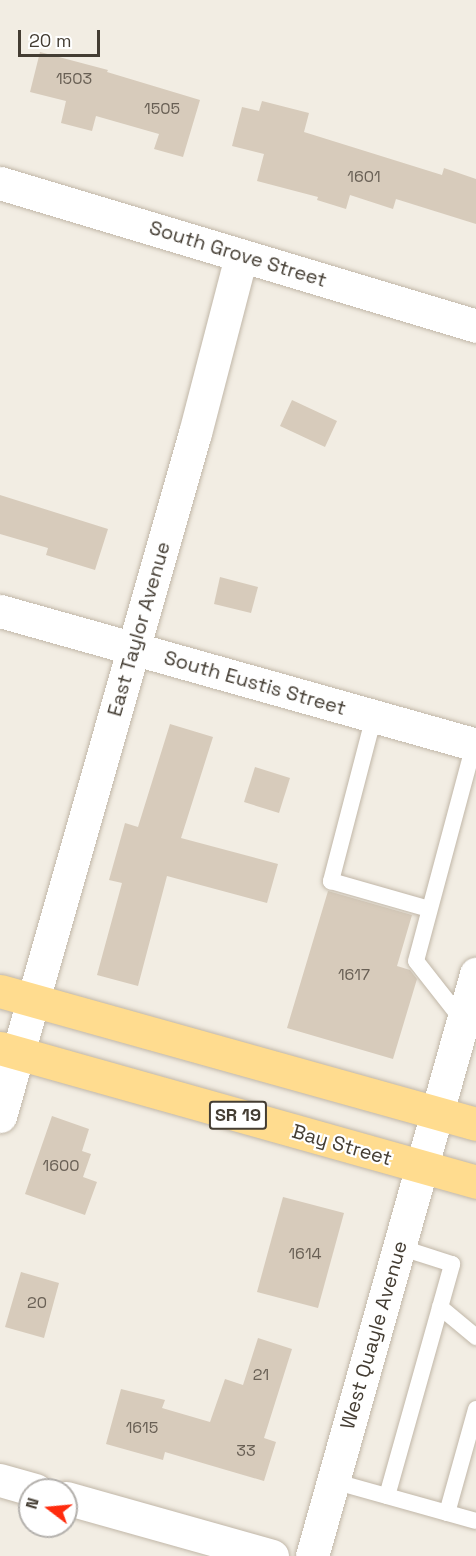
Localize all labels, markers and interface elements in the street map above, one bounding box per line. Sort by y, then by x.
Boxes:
scale bar [21,18,104,56]
text: 20 m [29,29,72,52]
house number: 1503 [56,69,92,89]
house number: 1505 [144,99,180,119]
house number: 1601 [347,167,381,187]
street label: South Grove Street [146,216,330,292]
street label: East Taylor Avenue [102,539,176,719]
street label: South Eustis Street [161,646,349,720]
house number: 1617 [338,965,370,985]
road number: SR 19 [208,1100,268,1130]
street label: Bay Street [289,1119,395,1171]
house number: 1600 [43,1156,79,1176]
street label: West Quayle Avenue [336,1238,412,1432]
house number: 1614 [288,1244,322,1264]
house number: 20 [27,1293,47,1313]
house number: 21 [253,1365,269,1385]
house number: 1615 [126,1418,158,1438]
house number: 33 [236,1441,256,1461]
north arrow [18,1478,78,1538]
text: N [21,1495,44,1512]

